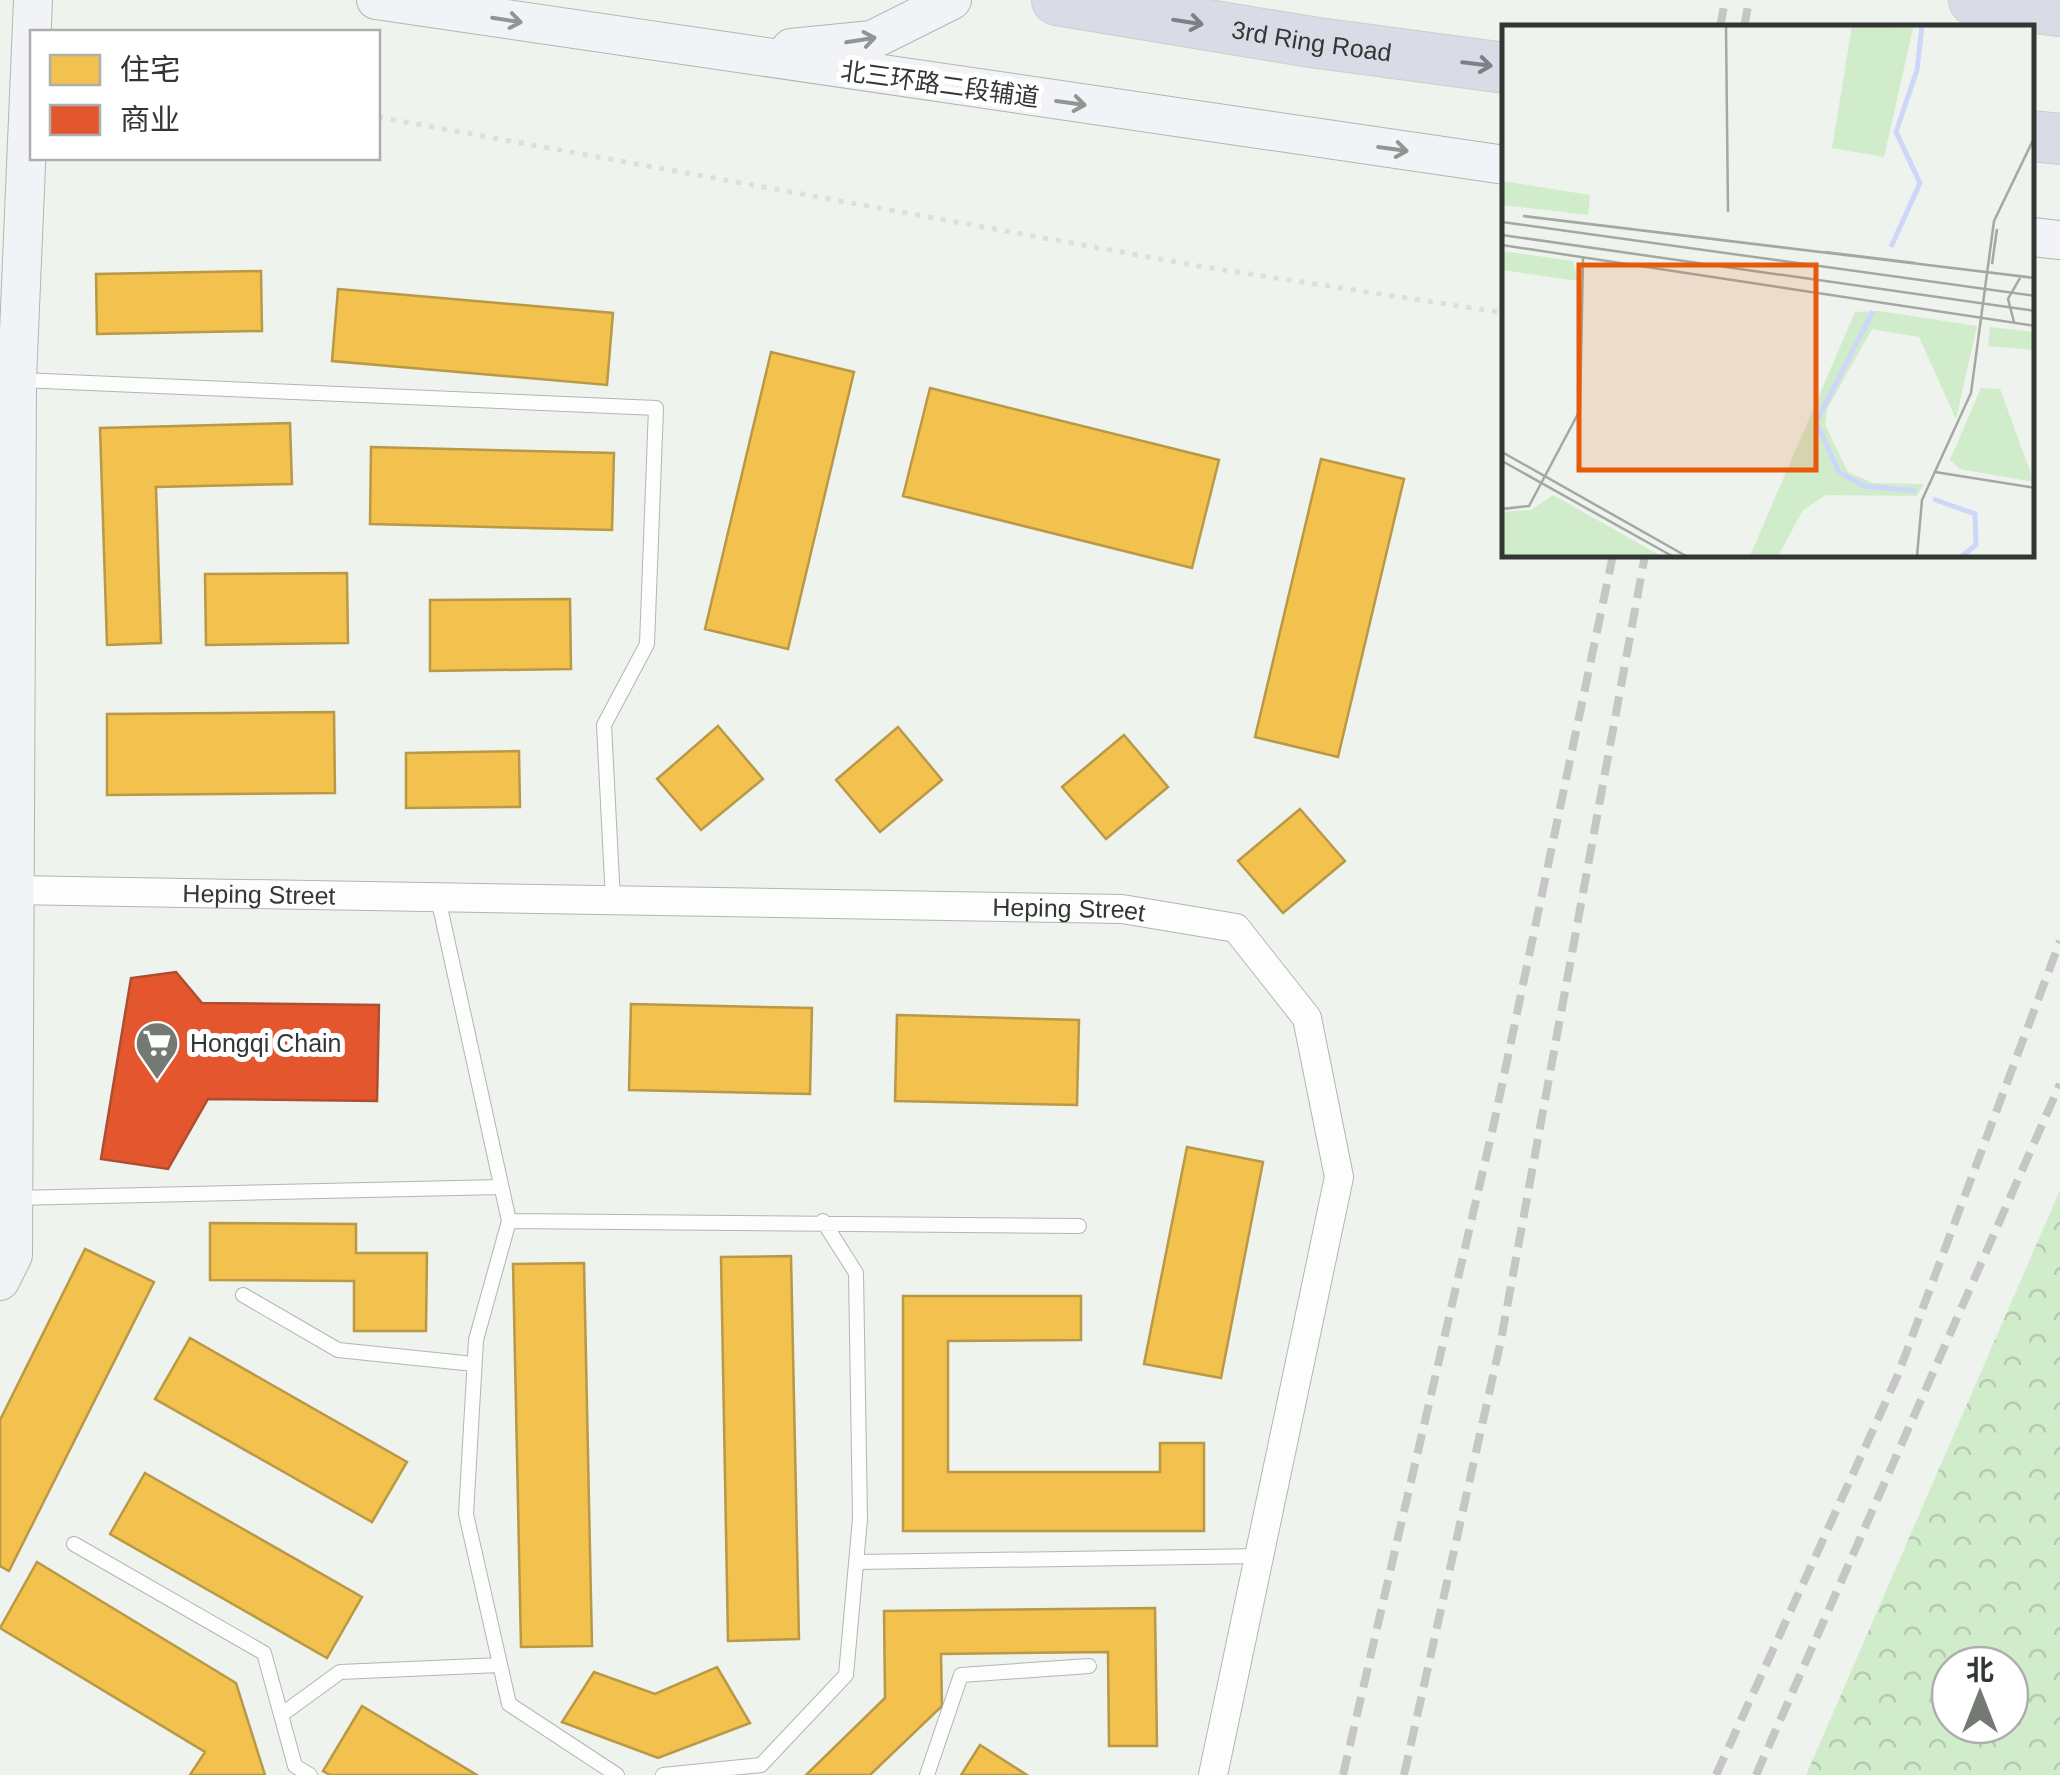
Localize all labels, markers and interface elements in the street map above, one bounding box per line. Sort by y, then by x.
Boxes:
one-way arrow [490,11,523,30]
one-way arrow [1171,13,1203,32]
street label: 3rd Ring Road [1230,15,1393,67]
inset map [1502,25,2035,558]
legend [30,30,380,160]
one-way arrow [844,30,876,49]
text: 住宅 [120,53,180,86]
one-way arrow [1461,55,1493,74]
street label: 北三环路二段辅道 [839,56,1041,112]
one-way arrow [1054,94,1087,112]
text: 商业 [120,103,180,136]
one-way arrow [1376,140,1408,158]
street label: Heping Street [182,879,336,910]
street label: Heping Street [992,893,1147,927]
supermarket icon: Hongqi Chain [134,1020,180,1081]
place label: Hongqi Chain [190,1029,342,1057]
north arrow [1930,1645,2030,1745]
text: 北 [1966,1655,1994,1686]

